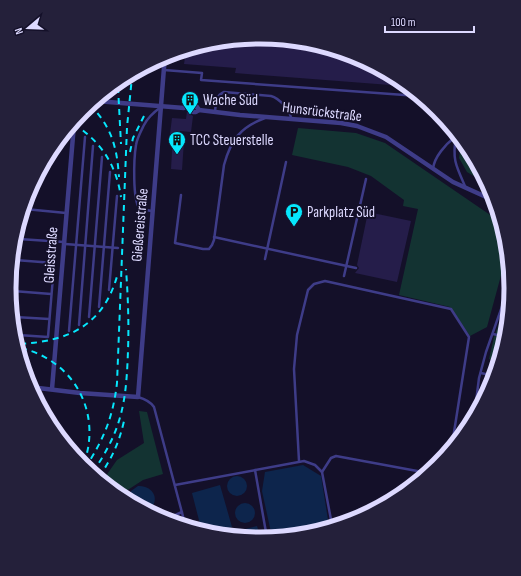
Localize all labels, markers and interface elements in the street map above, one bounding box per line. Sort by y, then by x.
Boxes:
north arrow [8,8,48,48]
scale bar [385,8,474,34]
text: 100 m [391,15,416,30]
text: N [12,26,26,36]
building icon: Wache Süd [180,90,200,115]
place label: Wache Süd [203,91,258,110]
street label: Hunsrückstraße [281,98,363,126]
building icon: TCC Steuerstelle [167,130,187,155]
place label: TCC Steuerstelle [190,131,273,150]
street label: Gießereistraße [127,187,153,263]
parking icon: Parkplatz Süd [284,202,304,227]
place label: Parkplatz Süd [307,203,375,222]
street label: Gleisstraße [40,226,62,284]

